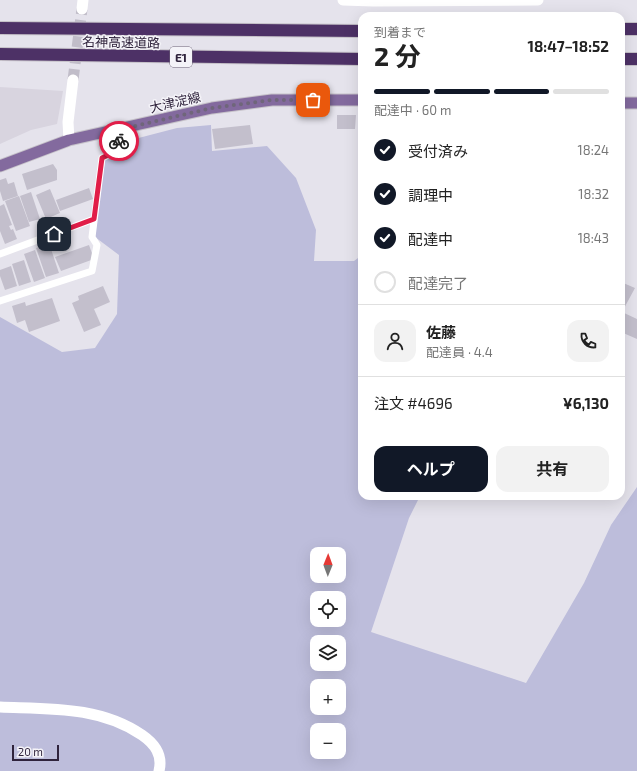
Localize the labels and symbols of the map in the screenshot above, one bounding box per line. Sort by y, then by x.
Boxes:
street label: 名神高速道路 [82,33,160,51]
road number: E1 [170,47,192,67]
pin [296,83,330,117]
street label: 大津淀線 [148,88,202,116]
courier [99,121,139,161]
pin [37,217,71,251]
north arrow [310,547,346,583]
scale bar [12,743,59,762]

